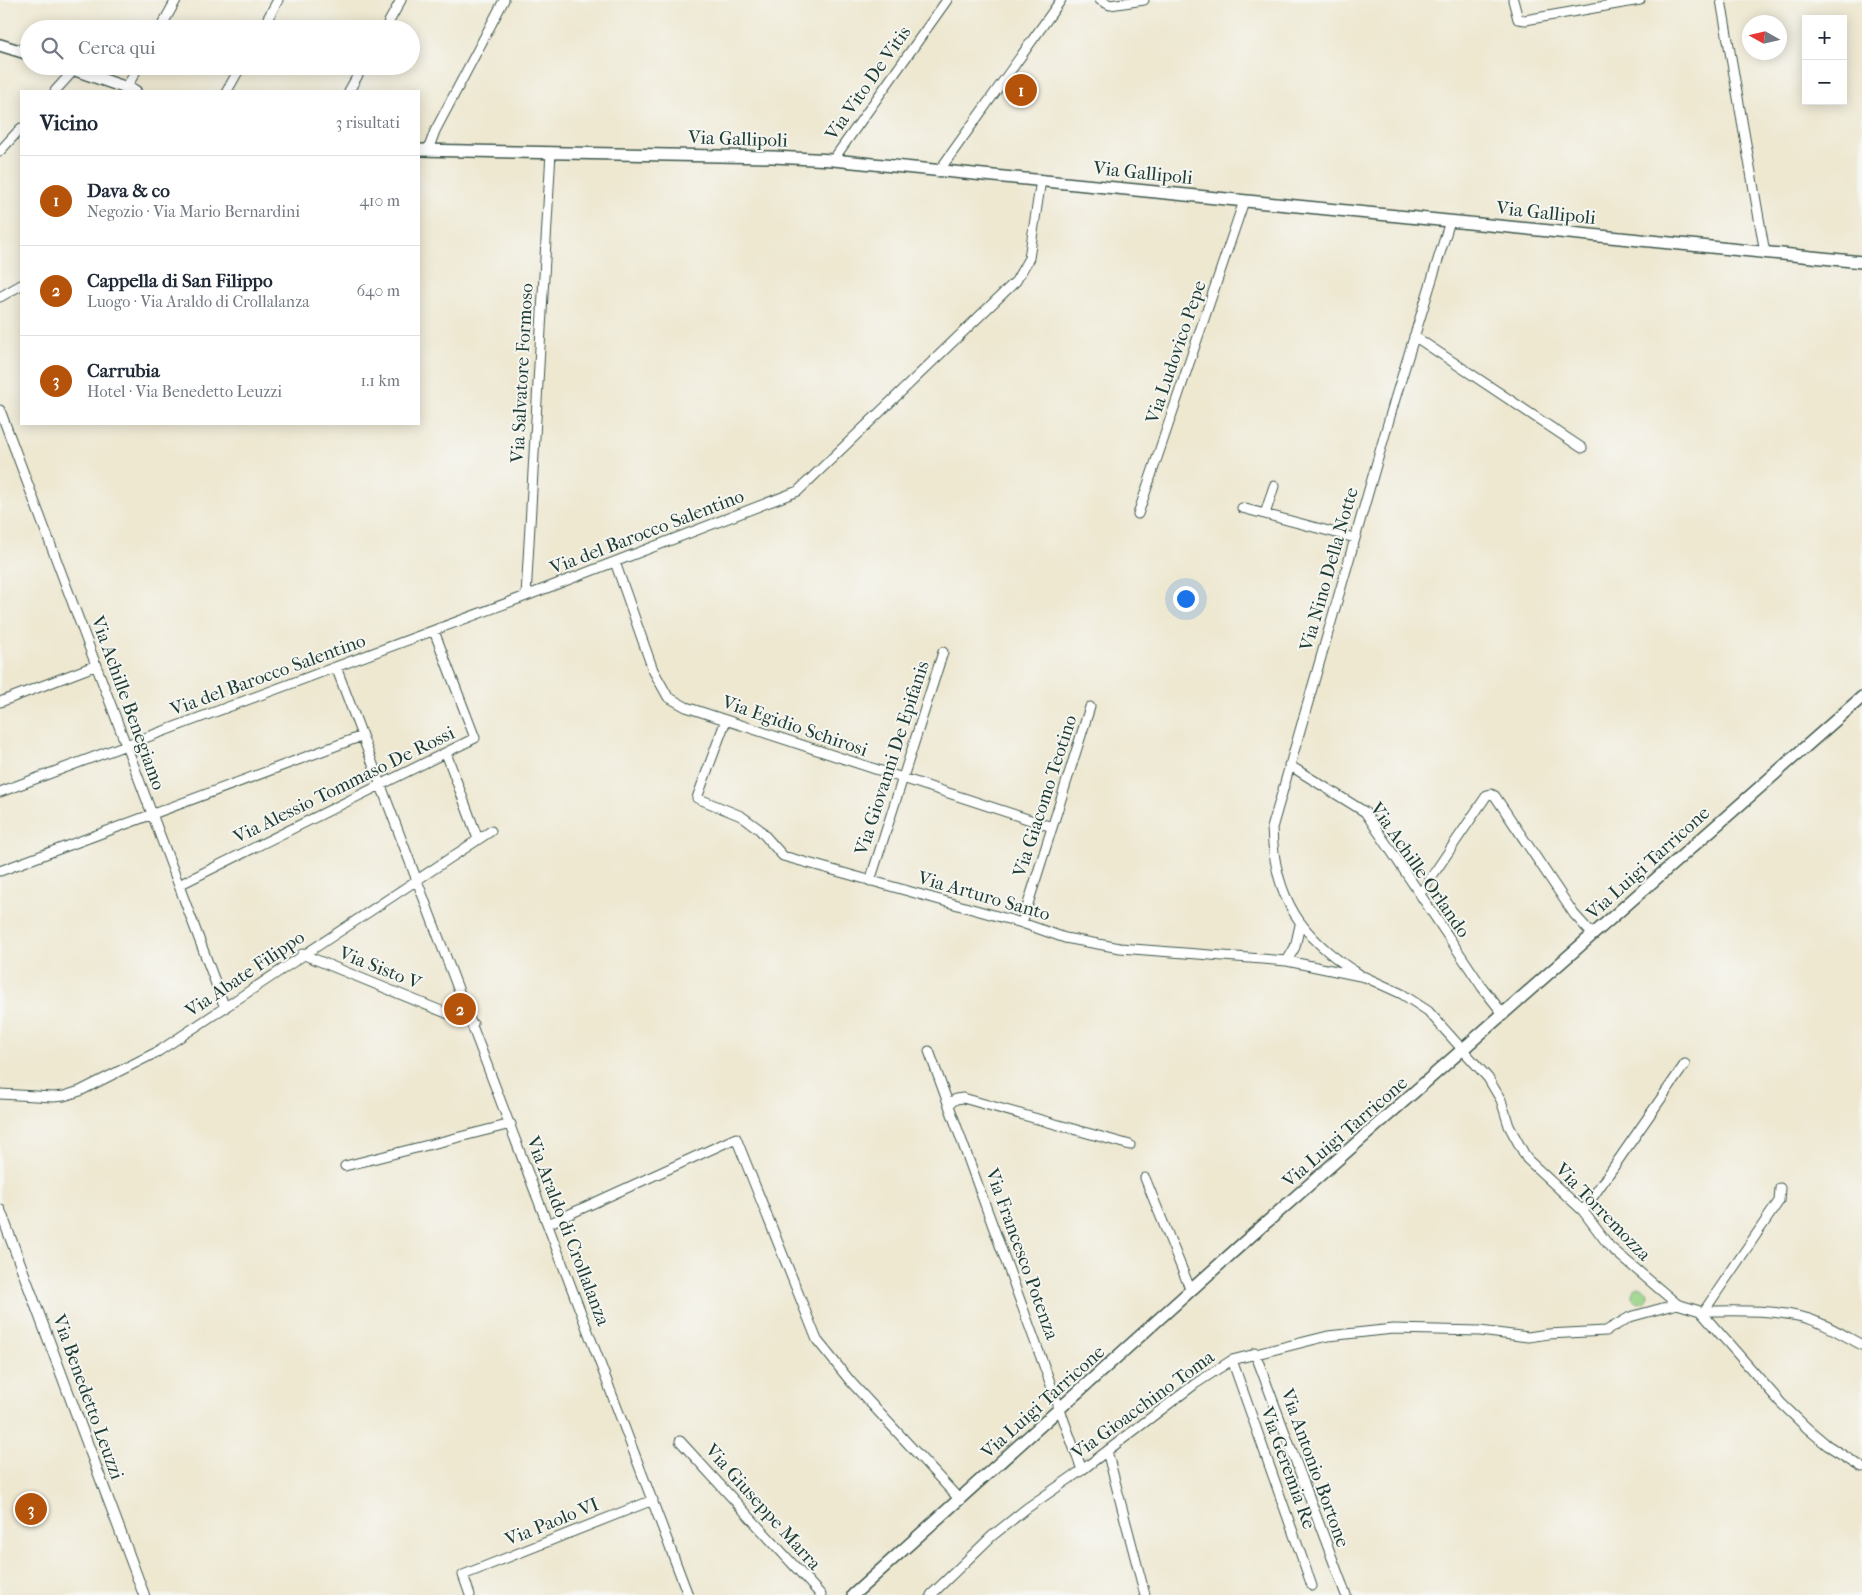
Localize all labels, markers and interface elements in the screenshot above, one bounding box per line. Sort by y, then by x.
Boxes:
north arrow [1742,15,1787,60]
map controls [1802,15,1847,105]
button: + [1802,15,1847,60]
search box [20,20,420,75]
street label: Via Vito De Vitis [820,22,916,145]
icon: search [38,34,66,62]
text: Cerca qui [78,37,156,59]
button: − [1802,60,1847,105]
pin: 1 [1005,71,1037,109]
text: Vicino [40,111,98,135]
text: 3 risultati [336,113,400,132]
street label: Via Gallipoli [687,126,789,152]
street label: Via Gallipoli [1091,157,1194,189]
text: Dava & co [87,180,170,202]
text: 1 [53,191,59,210]
text: 410 m [359,191,400,210]
street label: Via Gallipoli [1494,197,1597,229]
text: Negozio · Via Mario Bernardini [87,202,300,221]
text: Cappella di San Filippo [87,270,273,292]
street label: Via Ludovico Pepe [1141,278,1211,427]
text: 2 [52,281,60,300]
text: 640 m [356,281,400,300]
street label: Via Salvatore Formoso [506,282,538,464]
text: Luogo · Via Araldo di Crollalanza [87,292,310,311]
text: Carrubia [87,360,160,382]
text: 3 [53,371,59,390]
text: 1.1 km [361,371,400,390]
text: Hotel · Via Benedetto Leuzzi [87,382,282,401]
street label: Via del Barocco Salentino [546,485,747,580]
street label: Via Nino Della Notte [1295,485,1363,654]
your location [1173,586,1199,612]
street label: Via Achille Benegiamo [86,612,170,793]
street label: Via del Barocco Salentino [167,629,369,721]
street label: Via Giovanni De Epifanis [850,658,934,859]
street label: Via Egidio Schirosi [718,690,871,761]
street label: Via Giacomo Teotino [1008,712,1082,881]
street label: Via Alessio Tommaso De Rossi [229,722,459,849]
street label: Via Achille Orlando [1365,798,1475,942]
street label: Via Luigi Tarricone [1581,802,1714,925]
street label: Via Arturo Santo [914,866,1053,925]
street label: Via Abate Filippo [180,926,309,1023]
street label: Via Sisto V [335,941,425,995]
pin: 2 [444,990,476,1028]
street label: Via Luigi Tarricone [1277,1072,1412,1193]
street label: Via Araldo di Crollalanza [521,1132,614,1329]
street label: Via Torremozza [1550,1158,1655,1266]
street label: Via Francesco Potenza [980,1164,1063,1343]
street label: Via Benedetto Leuzzi [48,1311,128,1483]
street label: Via Luigi Tarricone [976,1341,1109,1464]
street label: Via Gioacchino Toma [1067,1346,1219,1465]
street label: Via Antonio Bortone [1276,1385,1354,1550]
street label: Via Geremia Re [1255,1403,1320,1532]
street label: Via Giuseppe Marra [700,1439,826,1575]
pin: 3 [15,1490,47,1528]
street label: Via Paolo VI [501,1493,602,1551]

